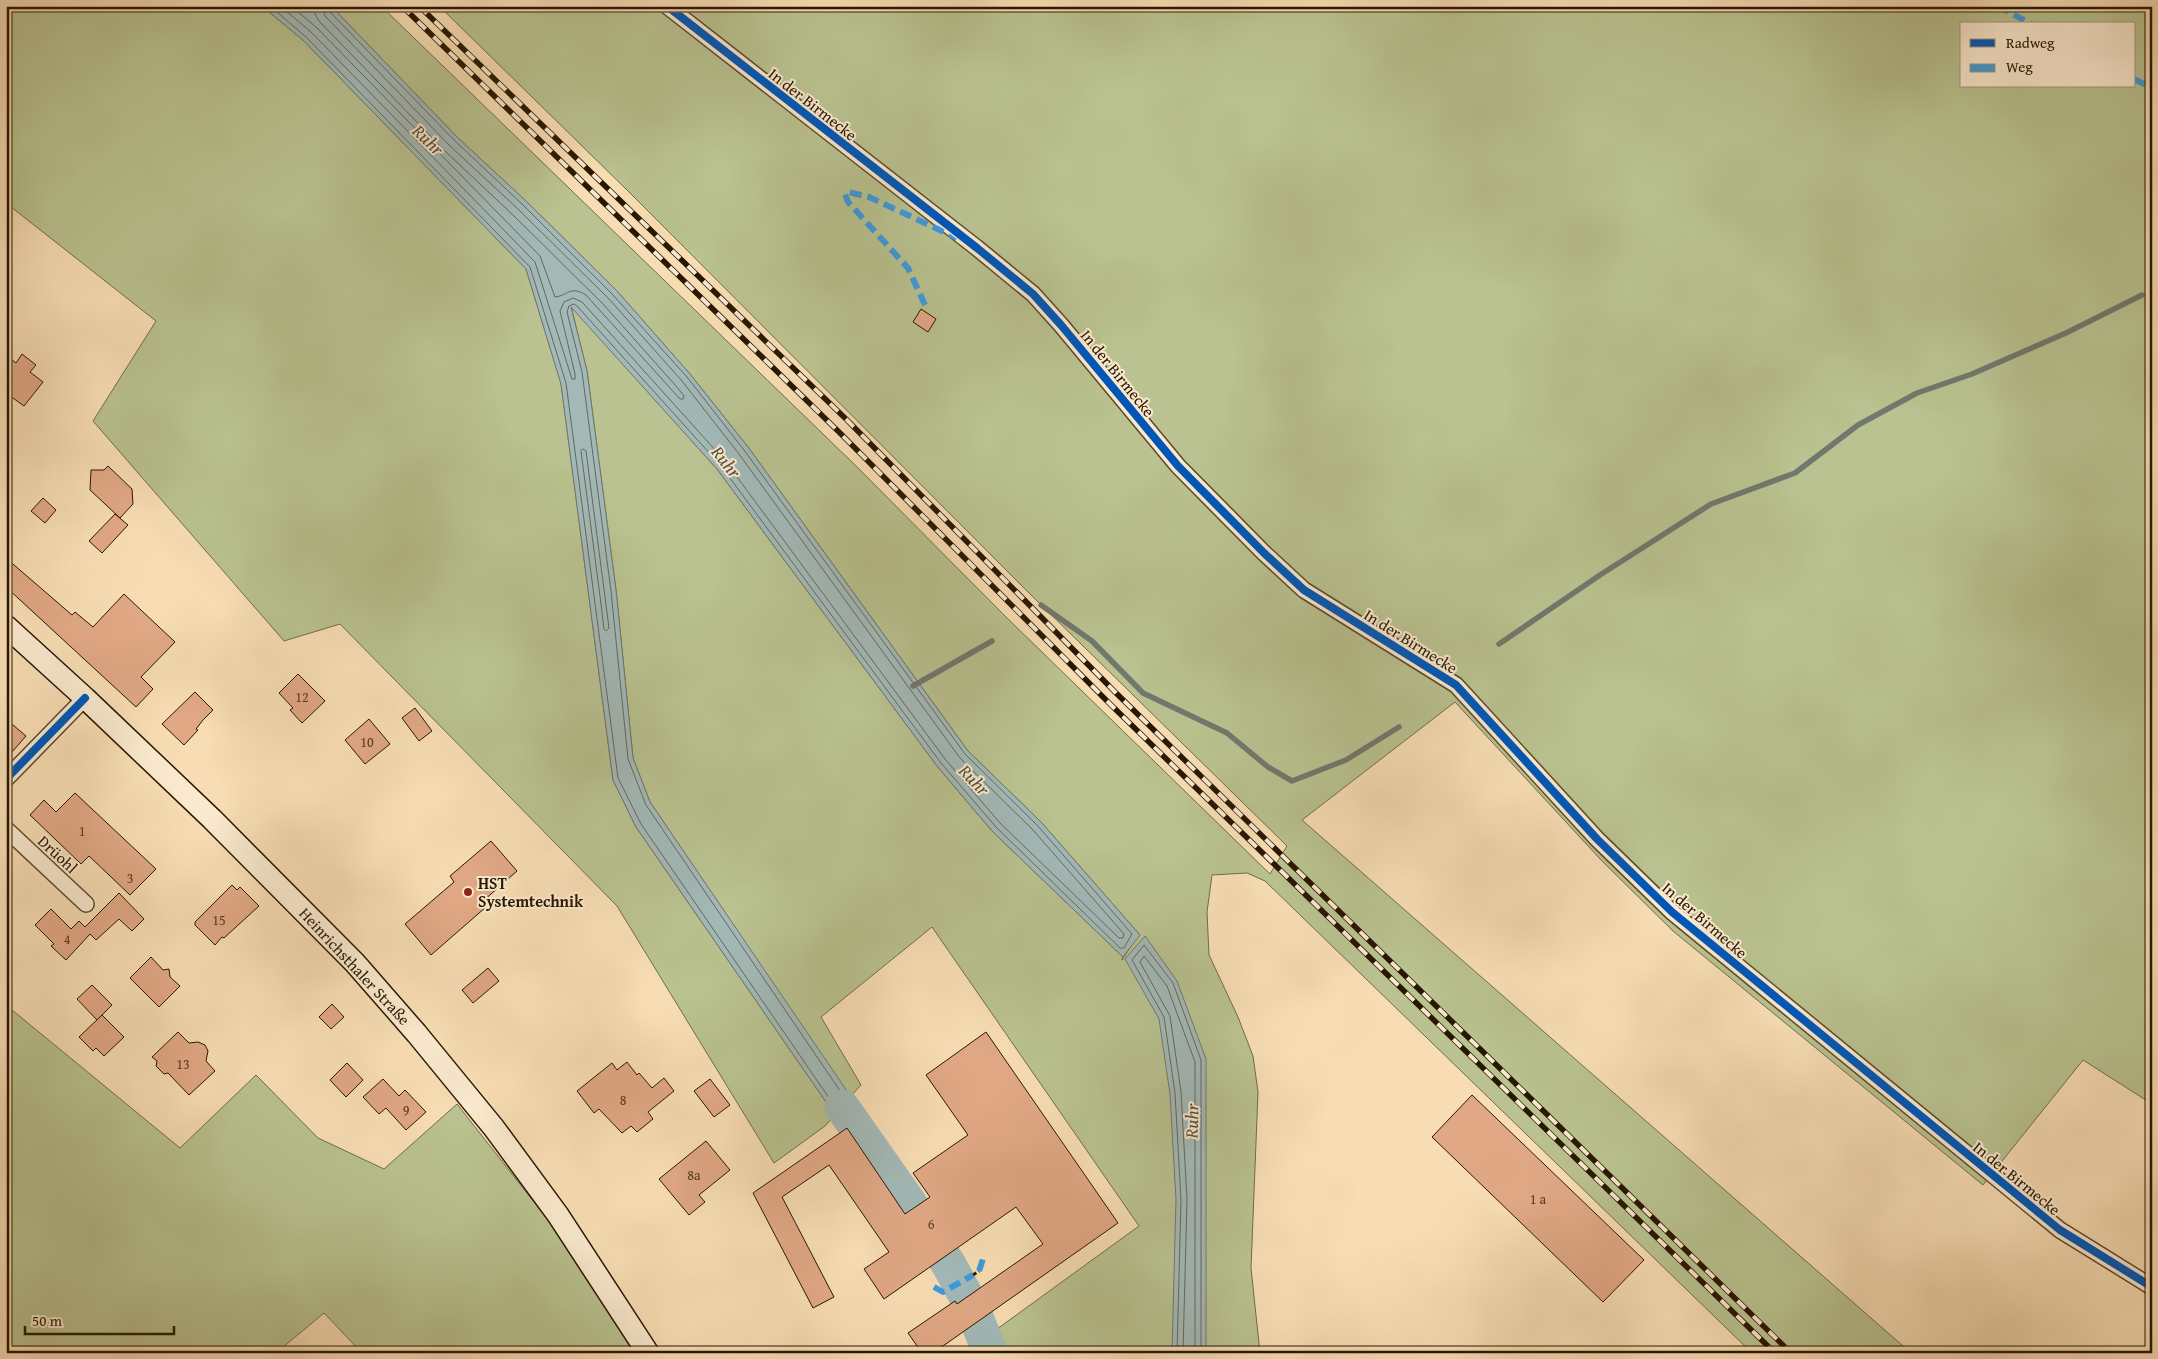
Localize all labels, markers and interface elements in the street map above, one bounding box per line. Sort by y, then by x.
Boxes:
legend [1960,22,2136,88]
text: Radweg [2006,32,2055,53]
text: Weg [2006,56,2033,77]
street label: In der Birmecke [764,62,862,146]
water label: Ruhr [406,117,451,162]
street label: In der Birmecke [1075,324,1161,422]
water label: Ruhr [704,439,749,485]
street label: In der Birmecke [1359,603,1463,679]
house number: 12 [295,687,309,707]
house number: 10 [360,732,374,752]
water label: Ruhr [952,757,997,802]
house number: 1 [79,821,85,841]
street label: Drüohl [33,829,84,879]
house number: 3 [127,868,133,888]
place label: HST Systemtechnik [478,871,584,913]
street label: In der Birmecke [1657,876,1753,964]
marker: HST Systemtechnik [462,886,474,898]
street label: Heinrichsthaler Straße [294,902,416,1030]
house number: 15 [212,910,226,930]
house number: 4 [64,929,71,949]
house number: 13 [176,1054,190,1074]
house number: 8 [620,1090,627,1110]
house number: 9 [403,1100,410,1120]
water label: Ruhr [1177,1102,1206,1140]
street label: In der Birmecke [1968,1135,2066,1221]
house number: 8a [687,1165,701,1185]
house number: 1 a [1530,1189,1547,1209]
house number: 6 [928,1214,935,1234]
scale bar [25,1304,174,1336]
text: 50 m [32,1310,63,1331]

